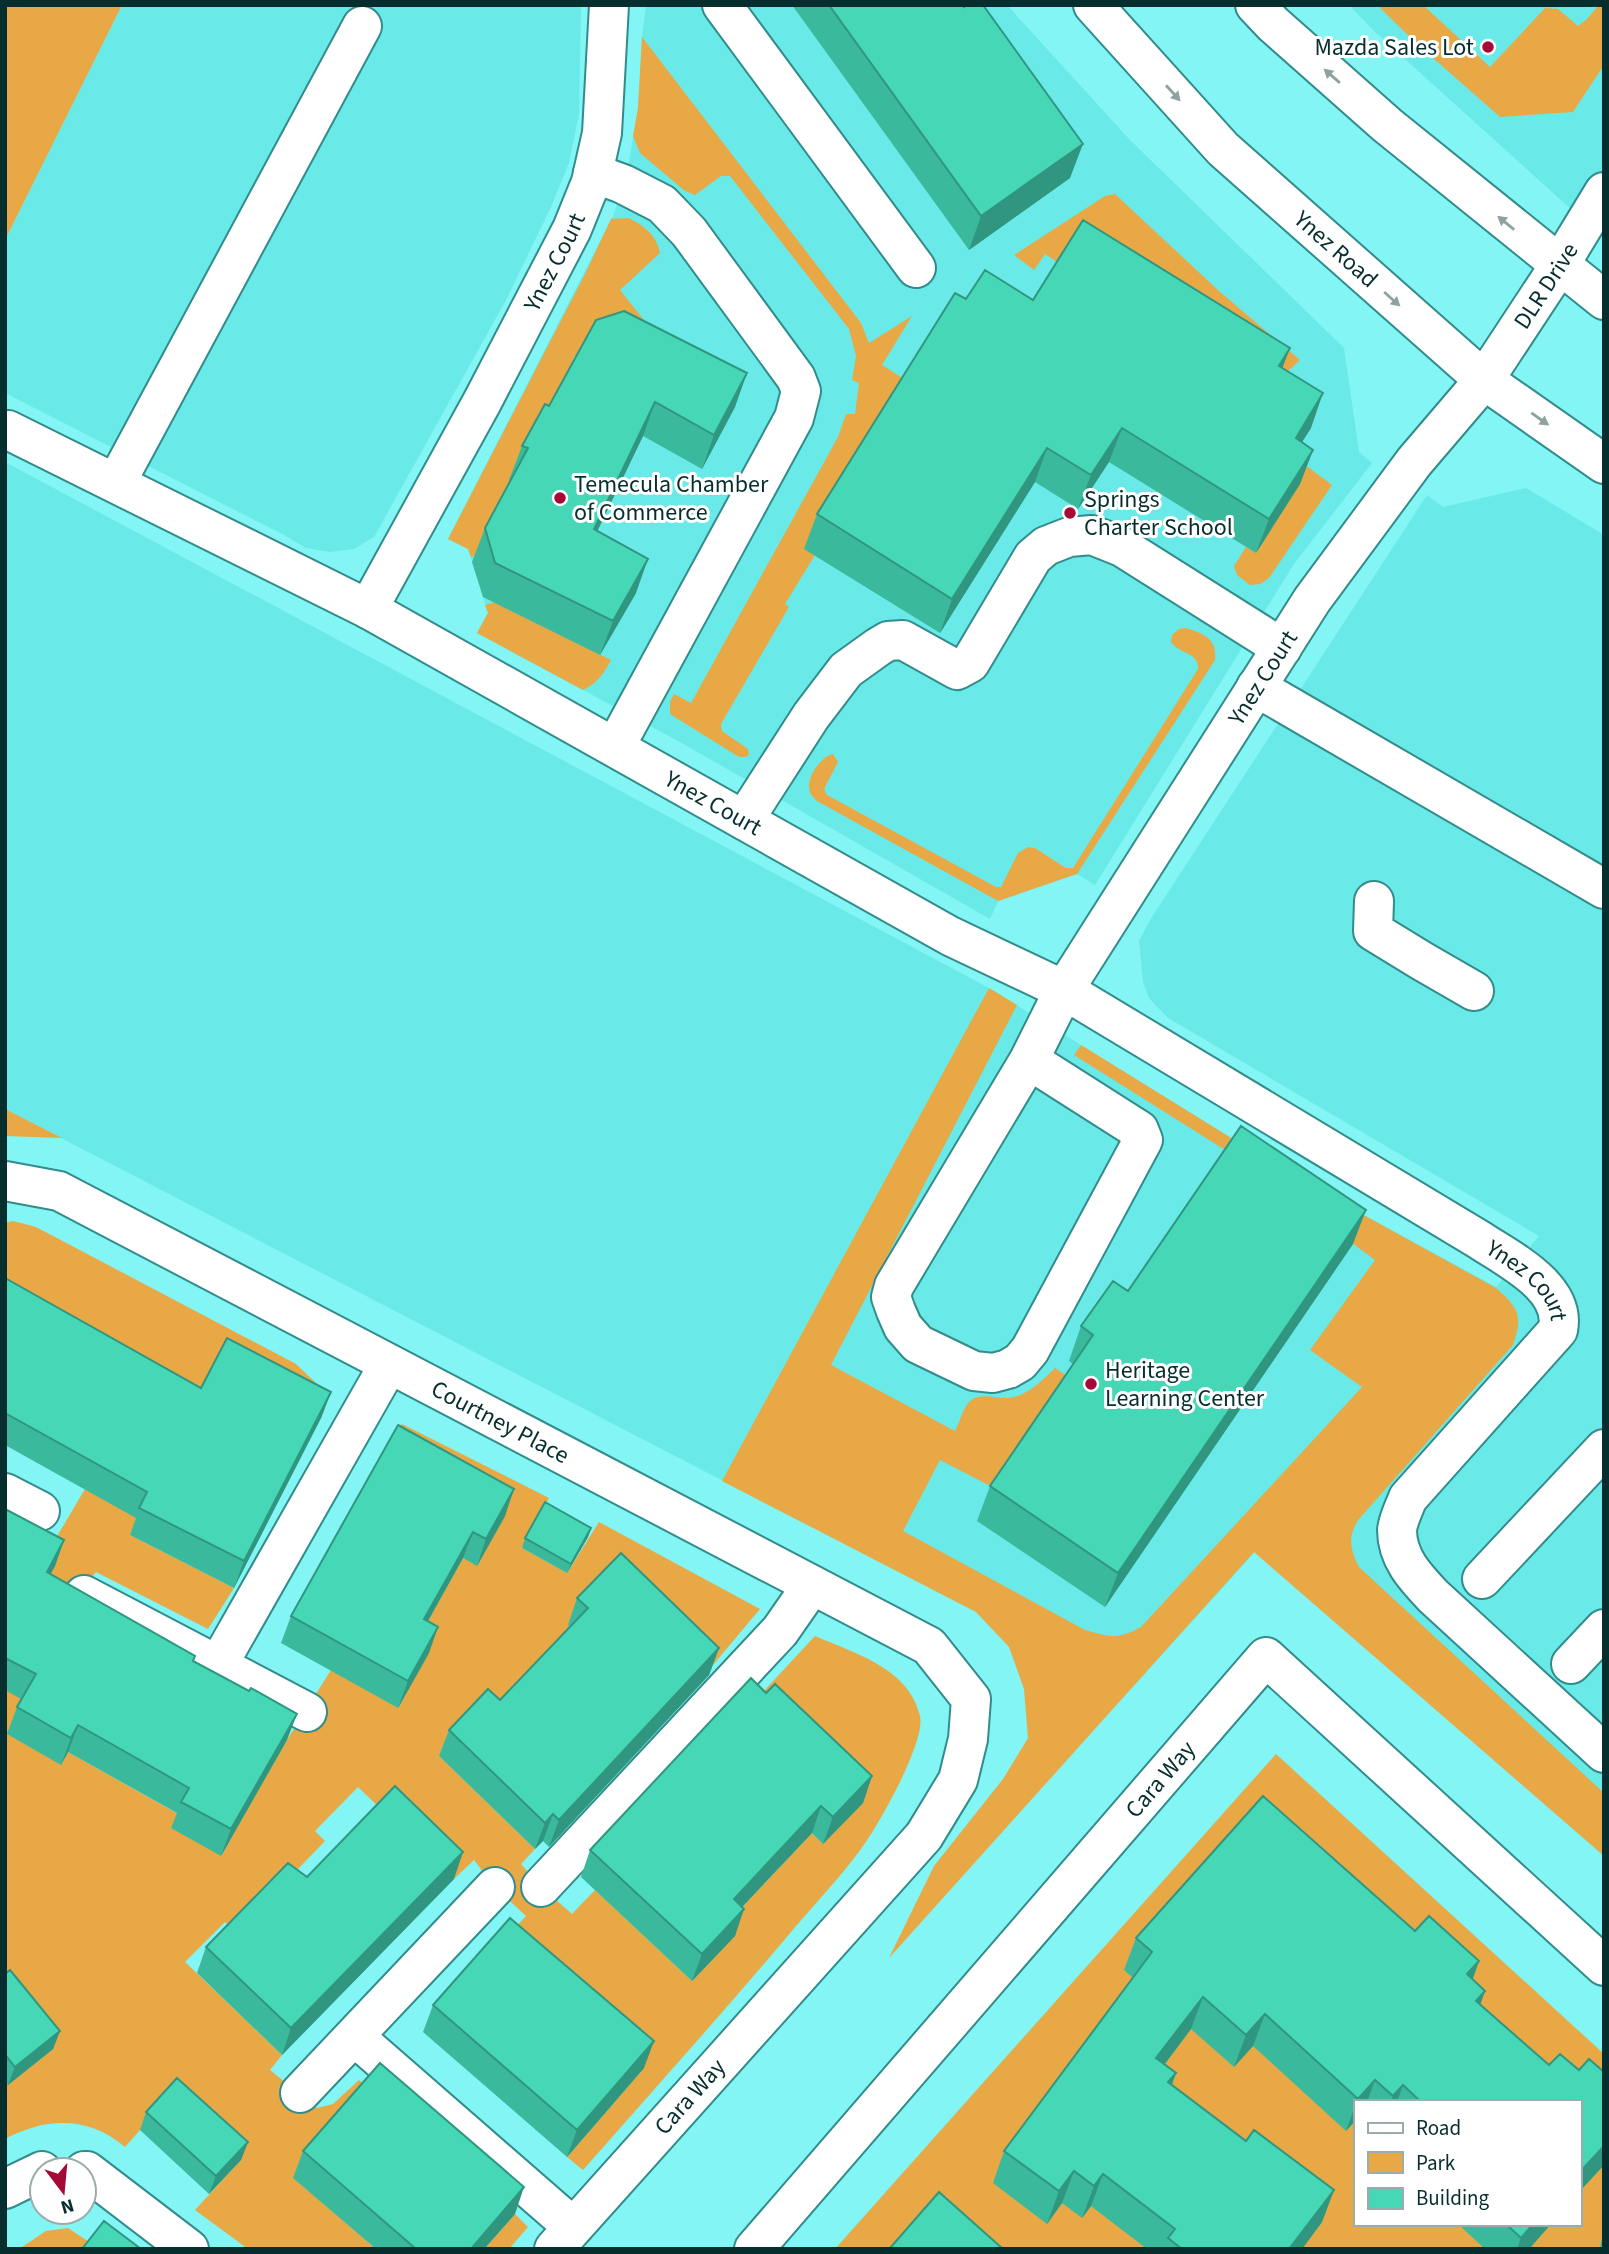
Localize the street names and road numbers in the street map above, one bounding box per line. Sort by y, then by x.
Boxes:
street label: Ynez Road [1286,201,1386,296]
street label: Ynez Court [514,208,594,318]
street label: DLR Drive [1505,236,1587,336]
street label: Ynez Court [1219,623,1306,733]
street label: Ynez Court [657,761,768,844]
street label: Ynez Court [1479,1230,1577,1323]
street label: Courtney Place [425,1371,576,1472]
street label: Cara Way [1117,1733,1204,1826]
street label: Cara Way [646,2051,734,2143]

